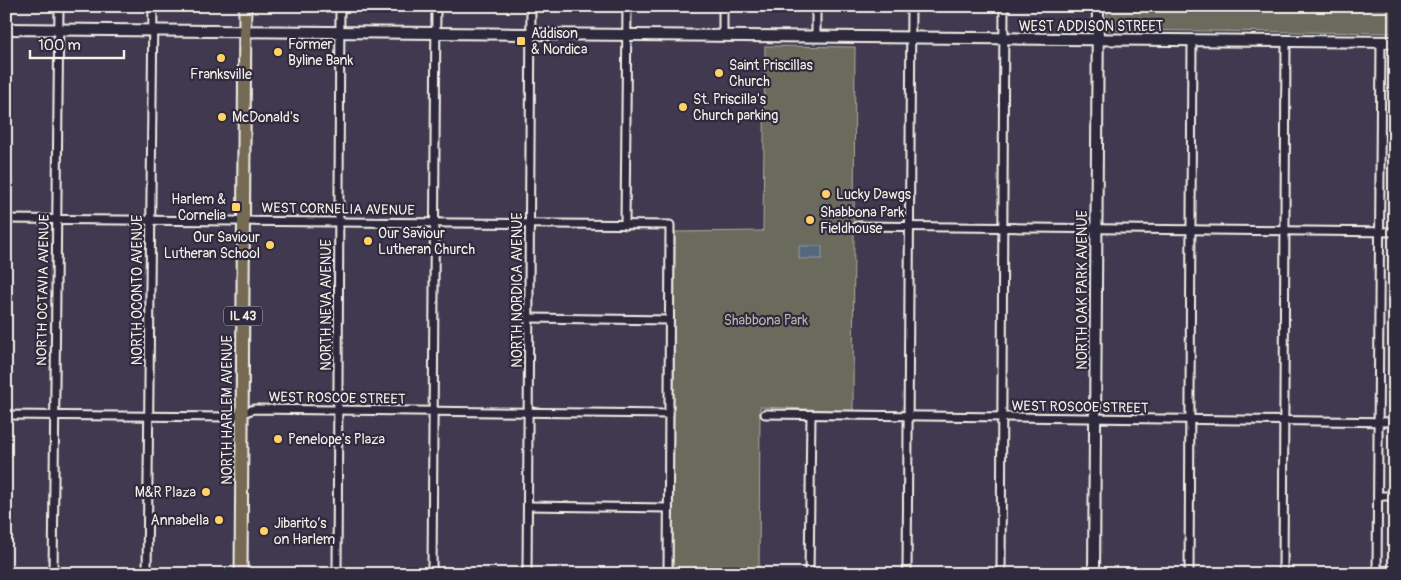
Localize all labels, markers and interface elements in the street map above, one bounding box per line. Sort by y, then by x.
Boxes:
street label: WEST ADDISON STREET [1019,18,1164,35]
place label: Addison & Nordica [531,25,587,58]
scale bar [30,28,124,60]
marker: Addison & Nordica [515,35,527,47]
text: 100 m [38,36,81,55]
place label: Former Byline Bank [288,36,353,69]
marker: Former Byline Bank [272,46,284,58]
marker: Franksville [215,52,227,64]
place label: Saint Priscillas Church [729,57,813,90]
place label: Franksville [190,66,252,83]
marker: Saint Priscillas Church [713,67,725,79]
place label: St. Priscilla's Church parking [693,91,778,124]
marker: St. Priscilla's Church parking [677,101,689,113]
place label: McDonald's [232,109,300,126]
marker: McDonald's [216,111,228,123]
place label: Lucky Dawgs [836,186,912,203]
marker: Lucky Dawgs [820,188,832,200]
place label: Harlem & Cornelia [171,191,226,224]
street label: WEST CORNELIA AVENUE [261,199,415,219]
marker: Harlem & Cornelia [230,201,242,213]
place label: Shabbona Park Fieldhouse [820,204,905,237]
street label: NORTH OAK PARK AVENUE [1074,210,1091,370]
street label: NORTH NORDICA AVENUE [509,212,526,368]
street label: NORTH OCTAVIA AVENUE [33,214,53,366]
marker: Shabbona Park Fieldhouse [804,214,816,226]
street label: NORTH OCONTO AVENUE [129,215,146,365]
place label: Our Saviour Lutheran Church [378,225,475,258]
place label: Our Saviour Lutheran School [164,229,260,262]
marker: Our Saviour Lutheran Church [362,235,374,247]
marker: Our Saviour Lutheran School [264,239,276,251]
street label: NORTH NEVA AVENUE [318,239,335,371]
road number: IL 43 [224,306,262,326]
park label: Shabbona Park [724,312,808,329]
street label: NORTH HARLEM AVENUE [219,335,236,485]
street label: WEST ROSCOE STREET [268,388,406,408]
street label: WEST ROSCOE STREET [1011,397,1149,417]
place label: Penelope's Plaza [288,431,385,448]
marker: Penelope's Plaza [272,433,284,445]
place label: M&R Plaza [135,484,196,501]
marker: M&R Plaza [200,486,212,498]
place label: Annabella [151,512,209,529]
marker: Annabella [213,514,225,526]
place label: Jibarito’s on Harlem [274,515,335,548]
marker: Jibarito’s on Harlem [258,525,270,537]

